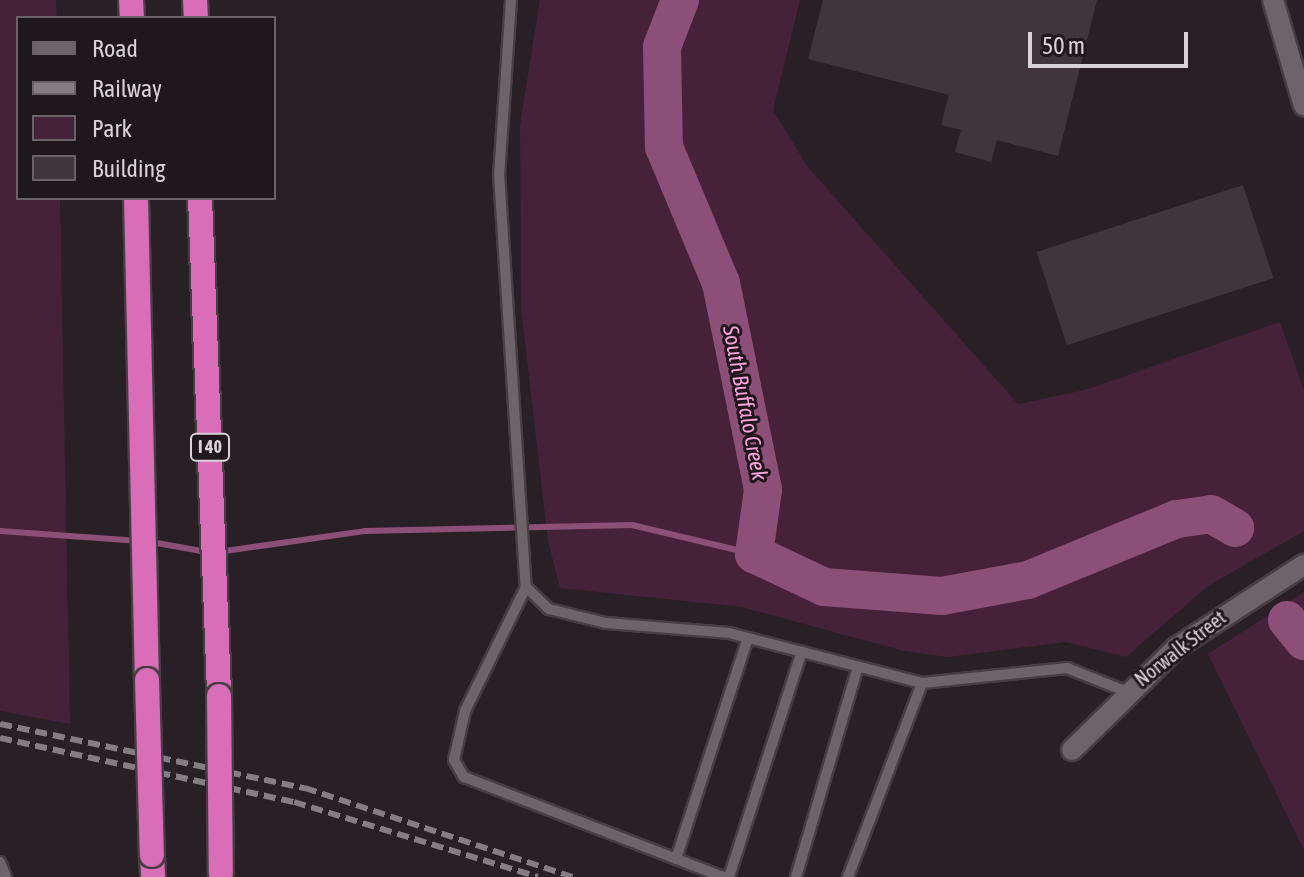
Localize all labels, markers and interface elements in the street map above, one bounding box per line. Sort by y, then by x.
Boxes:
legend [16,16,276,200]
scale bar [1032,16,1192,66]
text: 50 m [1042,32,1085,59]
text: Road [92,35,138,62]
text: Railway [92,75,162,102]
text: Park [92,115,132,142]
text: Building [92,155,165,182]
water label: South Buffalo Creek [717,323,773,483]
road number: I 40 [190,433,230,461]
street label: Norwalk Street [1130,605,1230,691]

